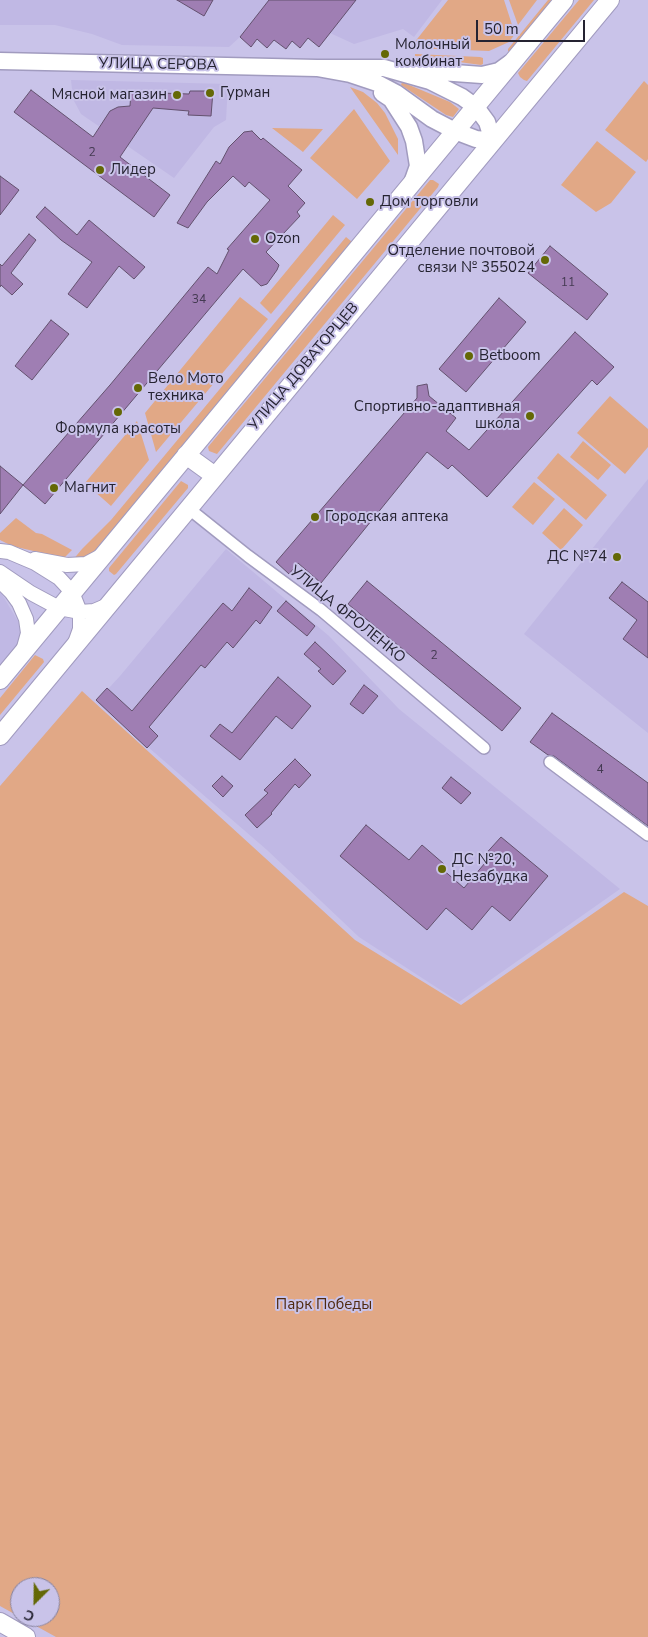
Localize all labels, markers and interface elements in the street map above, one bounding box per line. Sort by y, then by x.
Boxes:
scale bar [478,10,587,42]
text: 50 m [484,19,519,39]
place label: Молочный комбинат [395,36,470,71]
marker: Молочный комбинат [379,48,391,60]
street label: УЛИЦА СЕРОВА [98,55,218,75]
place label: Гурман [220,84,270,102]
place label: Мясной магазин [51,86,167,104]
marker: Гурман [204,87,216,99]
marker: Мясной магазин [171,89,183,101]
house number: 2 [88,146,96,160]
place label: Лидер [110,161,156,179]
marker: Лидер [94,164,106,176]
place label: Дом торговли [380,193,479,211]
marker: Дом торговли [364,196,376,208]
place label: Ozon [265,230,300,248]
marker: Ozon [249,233,261,245]
place label: Отделение почтовой связи № 355024 [387,242,535,277]
marker: Отделение почтовой связи № 355024 [539,254,551,266]
house number: 11 [561,276,575,290]
house number: 34 [192,293,206,307]
street label: УЛИЦА ДОВАТОРЦЕВ [245,299,363,435]
place label: Betboom [479,347,541,365]
marker: Betboom [463,350,475,362]
place label: Вело Мото техника [148,370,224,405]
marker: Вело Мото техника [132,382,144,394]
place label: Спортивно-адаптивная школа [354,398,520,433]
marker: Формула красоты [112,406,124,418]
marker: Спортивно-адаптивная школа [524,410,536,422]
place label: Формула красоты [55,420,181,438]
place label: Магнит [64,479,116,497]
marker: Магнит [48,482,60,494]
place label: Городская аптека [325,508,449,526]
marker: Городская аптека [309,511,321,523]
place label: ДС №74 [547,548,607,566]
marker: ДС №74 [611,551,623,563]
street label: УЛИЦА ФРОЛЕНКО [285,563,409,667]
house number: 2 [430,649,438,663]
house number: 4 [596,763,604,777]
place label: ДС №20, Незабудка [452,851,528,886]
marker: ДС №20, Незабудка [436,863,448,875]
park label: Парк Победы [276,1296,372,1314]
north arrow [10,1577,60,1627]
text: С [21,1605,37,1626]

